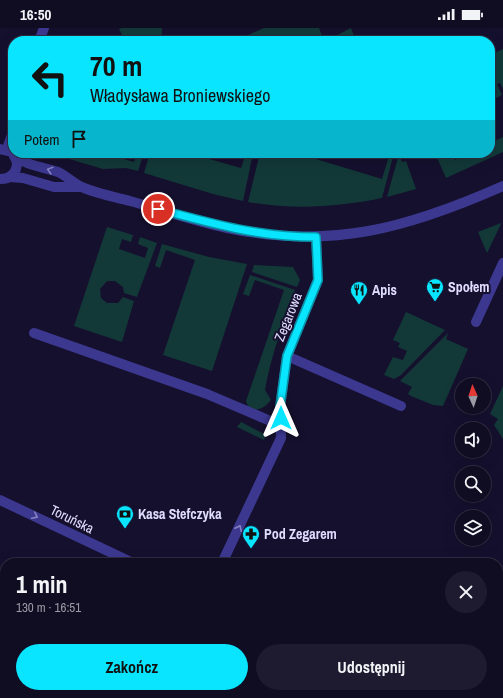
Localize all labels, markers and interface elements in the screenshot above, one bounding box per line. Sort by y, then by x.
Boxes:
text: 16:50 [20,4,51,25]
text: 70 m [90,47,142,85]
icon: left [24,52,76,104]
text: Władysława Broniewskiego [90,83,270,108]
icon: arrive [68,128,90,150]
text: Potem [24,129,60,150]
one-way arrow [47,166,54,175]
pin [141,192,175,226]
icon: arrive [147,198,169,220]
supermarket icon: Społem [425,277,445,302]
place label: Społem [448,278,489,296]
restaurant icon: Apis [349,280,369,305]
place label: Apis [372,281,397,299]
street label: Zegarowa [270,289,306,344]
north arrow [455,378,491,414]
map controls [455,378,491,546]
position arrow [260,397,302,439]
button: sound [455,422,491,458]
button: search [455,466,491,502]
street label: Toruńska [47,501,97,538]
bank icon: Kasa Stefczyka [115,504,135,529]
place label: Kasa Stefczyka [138,505,222,523]
button: layers [455,510,491,546]
one-way arrow [31,511,39,519]
one-way arrow [234,524,242,532]
pharmacy icon: Pod Zegarem [241,524,261,549]
place label: Pod Zegarem [264,525,337,543]
text: 1 min [16,568,67,600]
button: close [445,571,487,613]
text: 130 m · 16:51 [16,599,81,616]
button: Zakończ [16,644,248,690]
button: Udostępnij [256,644,487,690]

